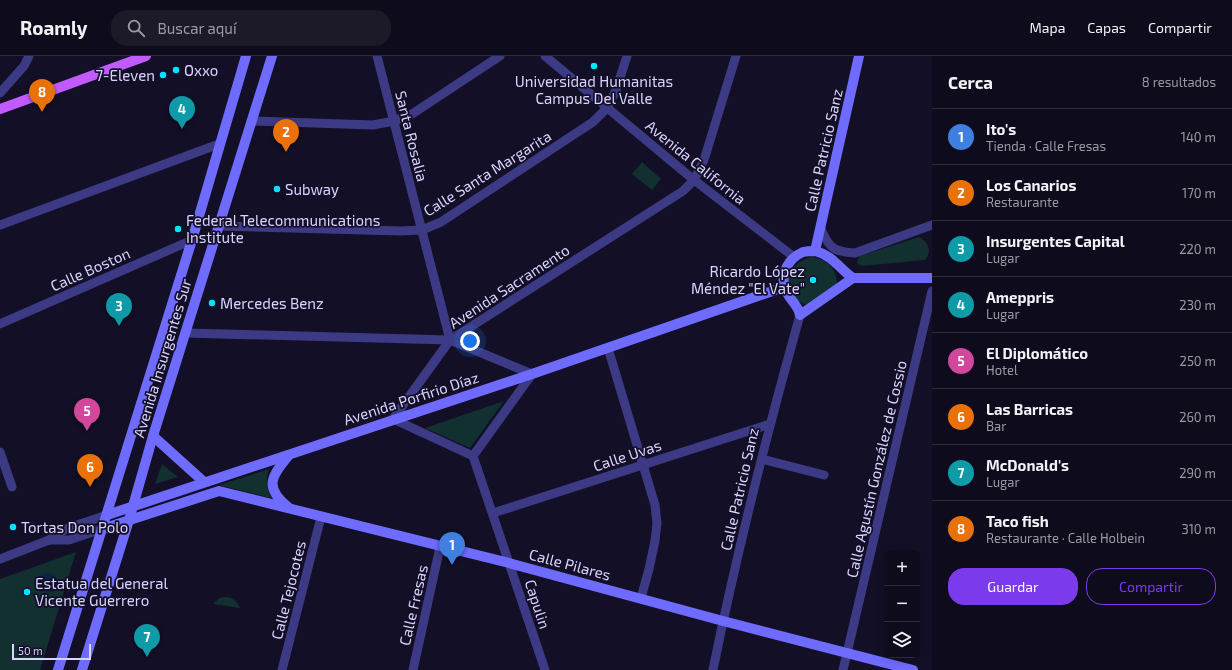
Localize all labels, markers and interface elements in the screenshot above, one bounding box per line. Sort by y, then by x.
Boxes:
search box [111,10,391,46]
text: Roamly [20,16,87,39]
icon: search [125,17,147,39]
text: Buscar aquí [157,19,237,37]
text: Mapa [1030,19,1065,36]
text: Capas [1087,19,1126,36]
text: Compartir [1148,19,1212,36]
place label: Oxxo [184,61,218,79]
marker: Universidad Humanitas Campus Del Valle [589,61,599,71]
marker: Oxxo [171,65,181,75]
place label: 7-Eleven [95,66,155,84]
marker: 7-Eleven [158,70,168,80]
place label: Universidad Humanitas Campus Del Valle [515,72,673,107]
text: Cerca [948,72,993,92]
text: 8 resultados [1142,74,1216,90]
pin: 8 [29,79,55,112]
street label: Calle Patricio Sanz [800,87,846,213]
street label: Santa Rosalia [392,89,432,183]
pin: 4 [169,96,195,129]
street label: Avenida California [642,116,750,208]
pin: 2 [273,119,299,152]
text: Ito's [986,120,1016,138]
street label: Calle Santa Margarita [420,126,554,220]
text: 1 [958,129,964,145]
text: 140 m [1181,129,1216,145]
text: Tienda · Calle Fresas [986,138,1106,154]
text: Los Canarios [986,176,1076,194]
place label: Subway [285,180,339,198]
marker: Subway [272,184,282,194]
text: 2 [957,185,965,201]
text: 170 m [1182,185,1216,201]
text: Restaurante [986,194,1059,210]
place label: Federal Telecommunications Institute [186,211,380,246]
marker: Federal Telecommunications Institute [173,224,183,234]
text: Insurgentes Capital [986,232,1125,250]
street label: Avenida Sacramento [445,240,573,332]
text: 3 [957,241,965,257]
text: 220 m [1179,241,1216,257]
street label: Calle Boston [47,243,133,295]
text: Lugar [986,250,1020,266]
place label: Ricardo López Méndez "El Vate" [691,262,805,297]
marker: Ricardo López Méndez "El Vate" [808,275,818,285]
street label: Avenida Insurgentes Sur [129,276,195,440]
text: Ameppris [986,288,1054,306]
pin: 3 [106,293,132,326]
place label: Mercedes Benz [220,294,324,312]
text: 4 [957,297,965,313]
text: 230 m [1179,297,1216,313]
marker: Mercedes Benz [207,298,217,308]
text: Lugar [986,306,1020,322]
your location [460,331,480,351]
text: El Diplomático [986,344,1088,362]
text: 5 [957,353,965,369]
text: 250 m [1180,353,1216,369]
street label: Calle Agustín González de Cossio [842,358,910,580]
text: Hotel [986,362,1018,378]
street label: Avenida Porfirio Díaz [341,368,481,428]
pin: 5 [74,398,100,431]
text: Las Barricas [986,400,1073,418]
text: 6 [957,409,965,425]
text: 260 m [1179,409,1216,425]
text: Bar [986,418,1006,434]
street label: Calle Patricio Sanz [716,426,762,552]
street label: Calle Uvas [591,435,663,475]
pin: 6 [77,454,103,487]
text: McDonald's [986,456,1069,474]
text: 7 [958,465,964,481]
text: 290 m [1179,465,1216,481]
text: Lugar [986,474,1020,490]
text: Taco fish [986,512,1049,530]
place label: Tortas Don Polo [21,518,128,536]
text: 8 [957,521,965,537]
text: 310 m [1181,521,1216,537]
marker: Tortas Don Polo [8,522,18,532]
text: Restaurante · Calle Holbein [986,530,1145,546]
pin: 1 [439,532,465,565]
street label: Calle Tejocotes [267,539,310,642]
street label: Calle Pilares [527,544,613,584]
map controls [884,550,920,658]
button: + [884,550,920,586]
street label: Calle Fresas [395,563,431,647]
button: Guardar [948,568,1078,605]
button: Compartir [1086,568,1216,605]
place label: Estatua del General Vicente Guerrero [35,574,168,609]
street label: Capulin [522,577,554,631]
button: − [884,586,920,622]
marker: Estatua del General Vicente Guerrero [22,587,32,597]
button: layers [884,622,920,658]
pin: 7 [134,624,160,657]
scale bar [12,642,91,661]
text: 50 m [18,644,43,657]

